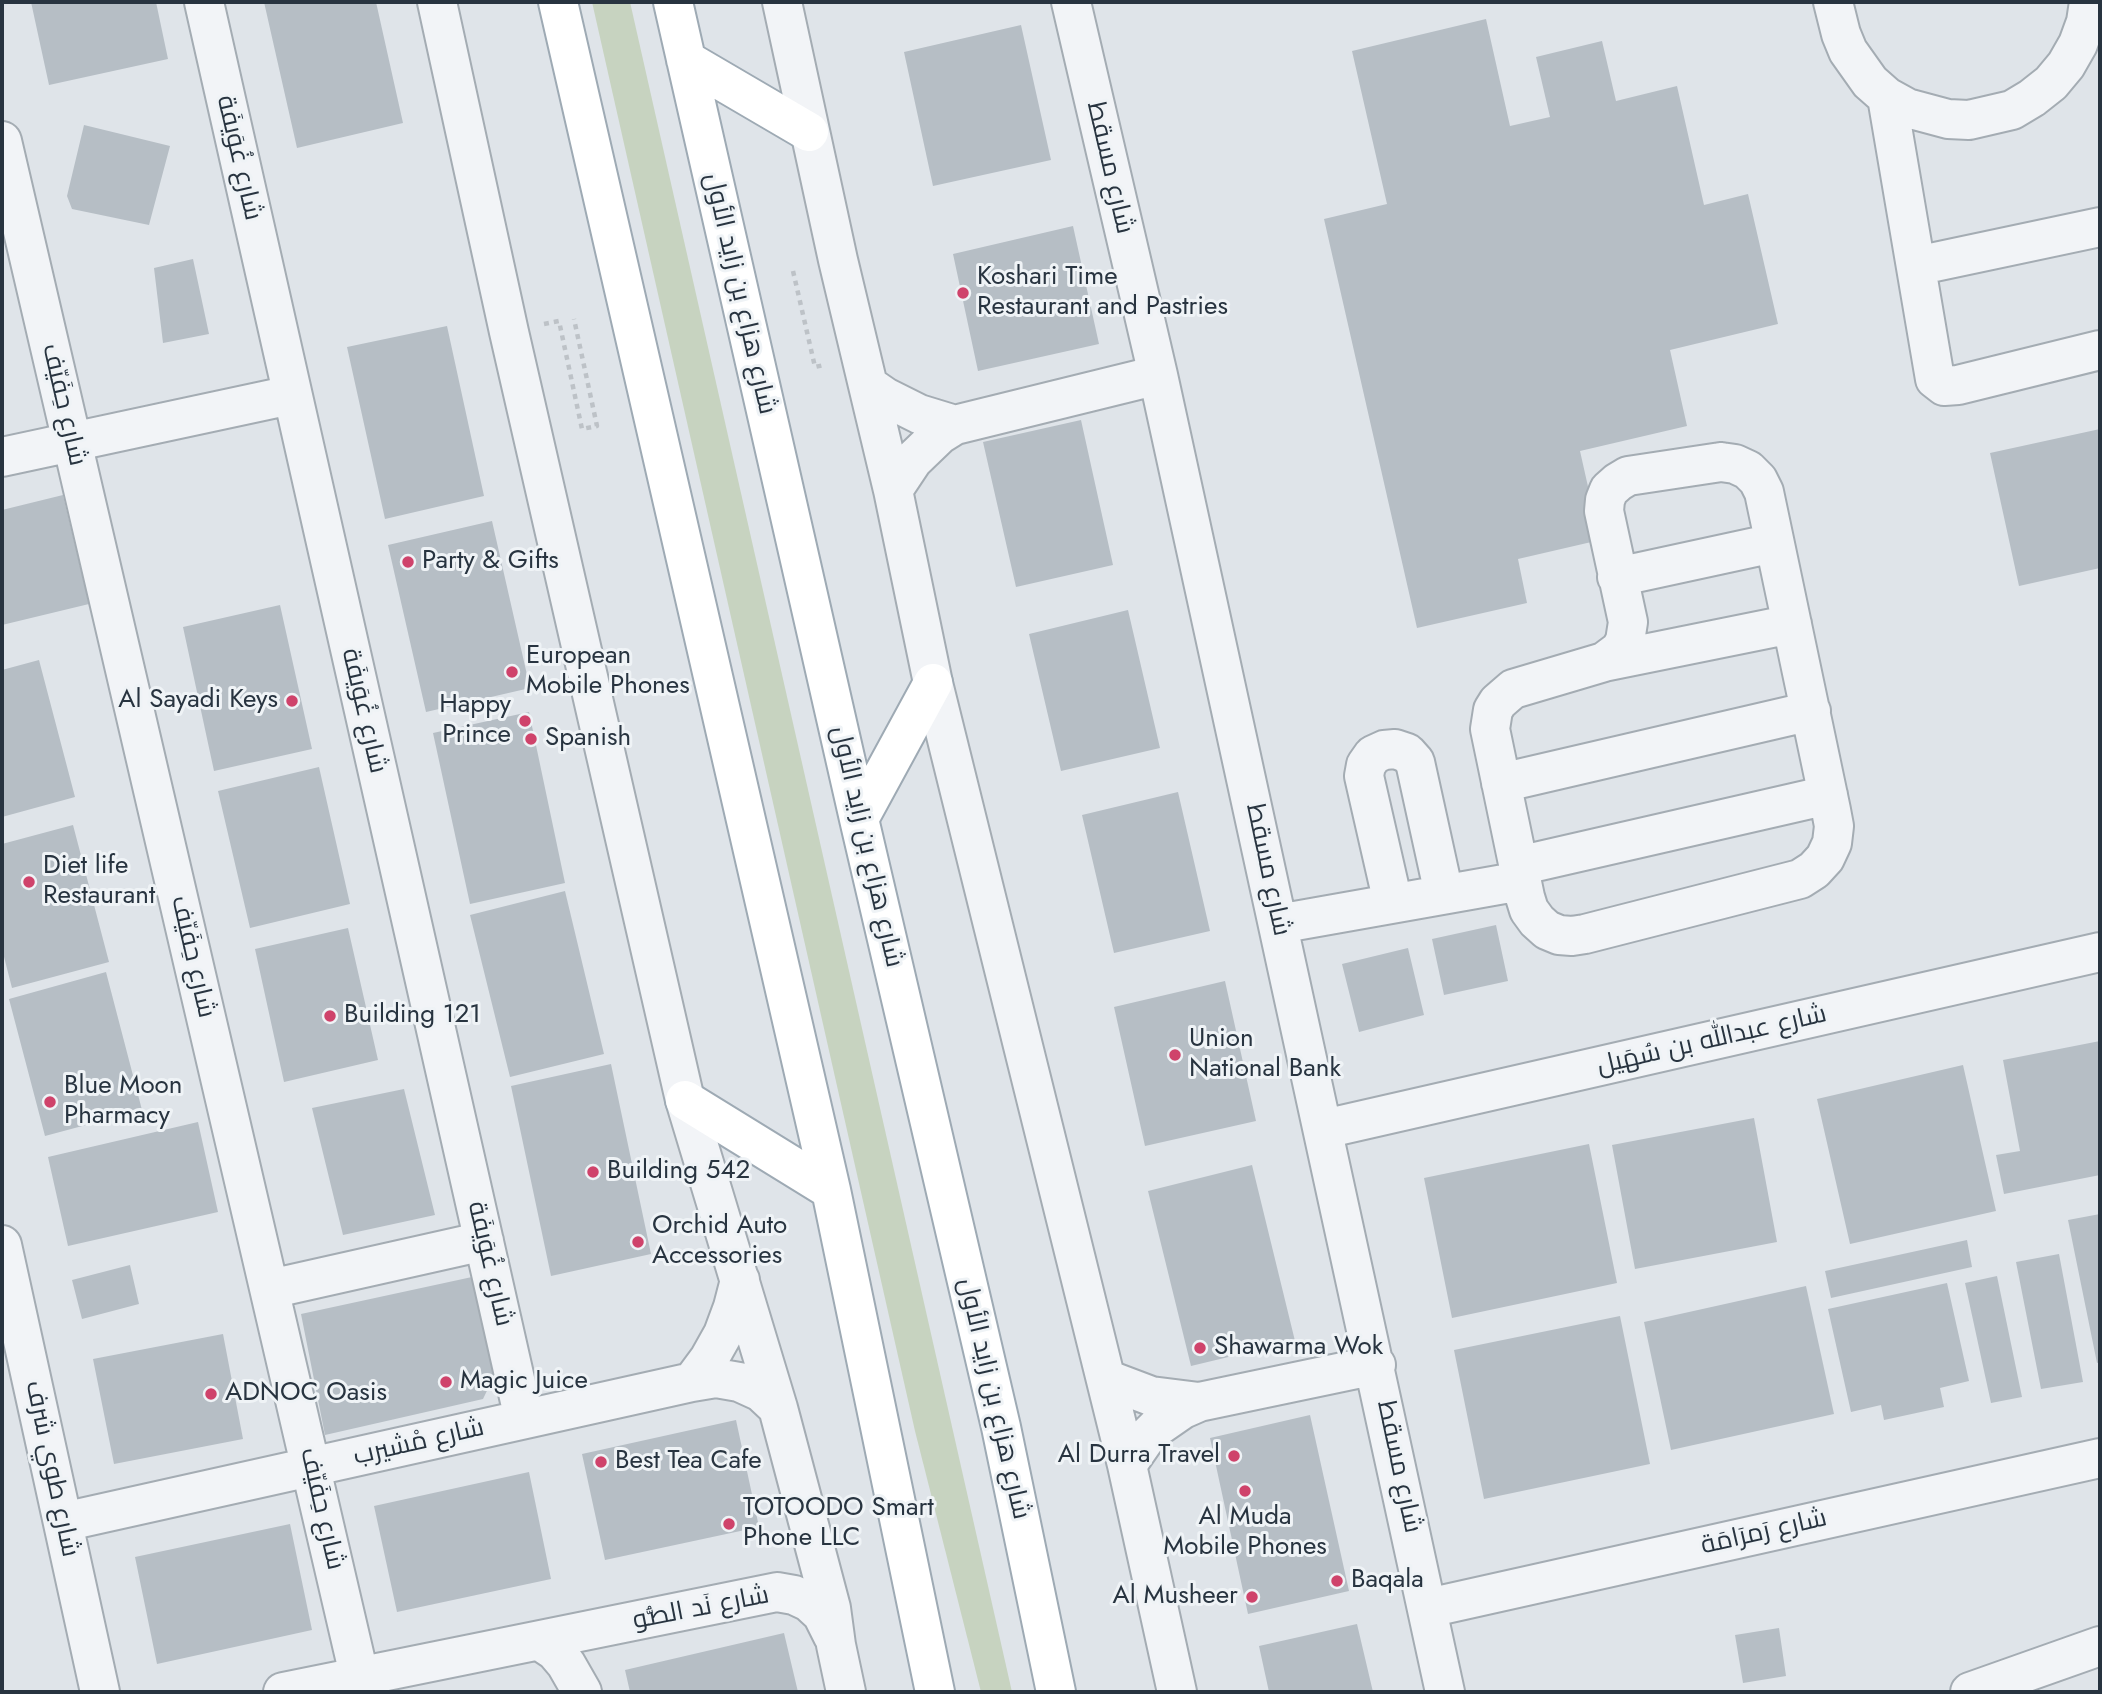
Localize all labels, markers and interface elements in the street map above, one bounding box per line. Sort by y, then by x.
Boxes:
street label: شارع غُوَيفَة [208,93,268,223]
street label: شارع مسقط [1079,99,1139,237]
street label: شارع هزاع بن زايد الأول [696,170,782,418]
place label: Koshari Time Restaurant and Pastries [977,262,1228,324]
marker: Koshari Time Restaurant and Pastries [955,285,971,301]
street label: شارع حِفَيّف [34,341,92,469]
place label: Party & Gifts [422,546,559,578]
marker: Party & Gifts [400,554,416,570]
place label: European Mobile Phones [526,641,690,702]
street label: شارع غُوَيفَة [333,646,393,776]
marker: European Mobile Phones [504,664,520,680]
place label: Al Sayadi Keys [118,685,278,717]
place label: Happy Prince [439,690,511,752]
marker: Al Sayadi Keys [284,693,300,709]
marker: Happy Prince [517,713,533,729]
place label: Spanish [545,723,631,755]
street label: شارع هزاع بن زايد الأول [823,723,909,971]
marker: Spanish [523,731,539,747]
street label: شارع مسقط [1238,801,1296,939]
place label: Diet life Restaurant [43,851,155,912]
marker: Diet life Restaurant [21,874,37,890]
street label: شارع حِفَيّف [163,893,221,1021]
street label: شارع عبدالله بن سُهَيل [1594,999,1830,1083]
place label: Building 121 [344,1000,481,1032]
marker: Building 121 [322,1008,338,1024]
place label: Union National Bank [1189,1024,1341,1086]
marker: Union National Bank [1167,1047,1183,1063]
place label: Blue Moon Pharmacy [64,1071,182,1132]
marker: Blue Moon Pharmacy [42,1094,58,1110]
place label: Building 542 [607,1156,750,1188]
marker: Building 542 [585,1164,601,1180]
street label: شارع غُوَيفَة [459,1199,519,1329]
place label: Orchid Auto Accessories [652,1211,787,1272]
marker: Orchid Auto Accessories [630,1234,646,1250]
street label: شارع هزاع بن زايد الأول [950,1275,1036,1523]
place label: Shawarma Wok [1214,1332,1383,1364]
marker: Shawarma Wok [1192,1340,1208,1356]
place label: Magic Juice [460,1366,588,1398]
marker: Magic Juice [438,1374,454,1390]
street label: شارع طوي شرف [17,1378,85,1560]
place label: ADNOC Oasis [225,1378,387,1410]
marker: ADNOC Oasis [203,1386,219,1402]
street label: شارع مسقط [1369,1398,1427,1536]
street label: شارع مْشيرب [351,1413,487,1473]
place label: Al Durra Travel [1058,1440,1220,1472]
street label: شارع حِفَيّف [292,1445,350,1573]
place label: Best Tea Cafe [615,1446,762,1478]
marker: Al Durra Travel [1226,1448,1242,1464]
marker: Best Tea Cafe [593,1454,609,1470]
marker: Al Muda Mobile Phones [1237,1483,1253,1499]
place label: TOTOODO Smart Phone LLC [743,1493,934,1554]
place label: Al Muda Mobile Phones [1163,1502,1327,1564]
street label: شارع رَمرَامَة [1698,1503,1830,1563]
marker: TOTOODO Smart Phone LLC [721,1516,737,1532]
place label: Baqala [1351,1565,1424,1597]
marker: Baqala [1329,1573,1345,1589]
street label: شارع نَد الصُّو [630,1581,772,1637]
place label: Al Musheer [1113,1581,1238,1613]
marker: Al Musheer [1244,1589,1260,1605]

